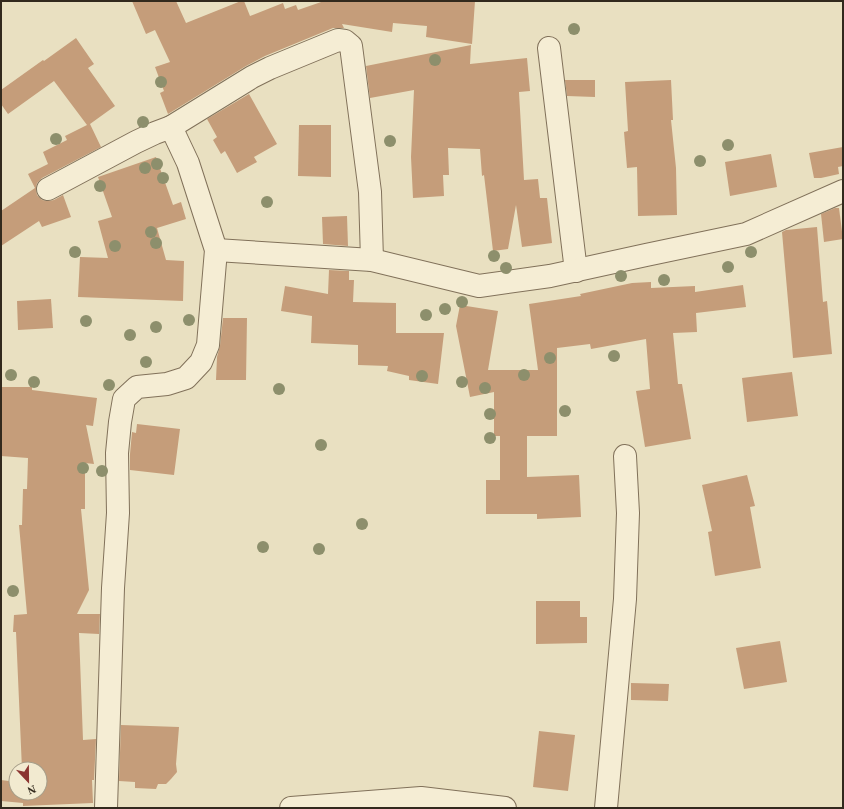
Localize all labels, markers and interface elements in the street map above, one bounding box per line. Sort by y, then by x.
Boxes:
north arrow [8,761,48,801]
text: N [26,783,38,797]

